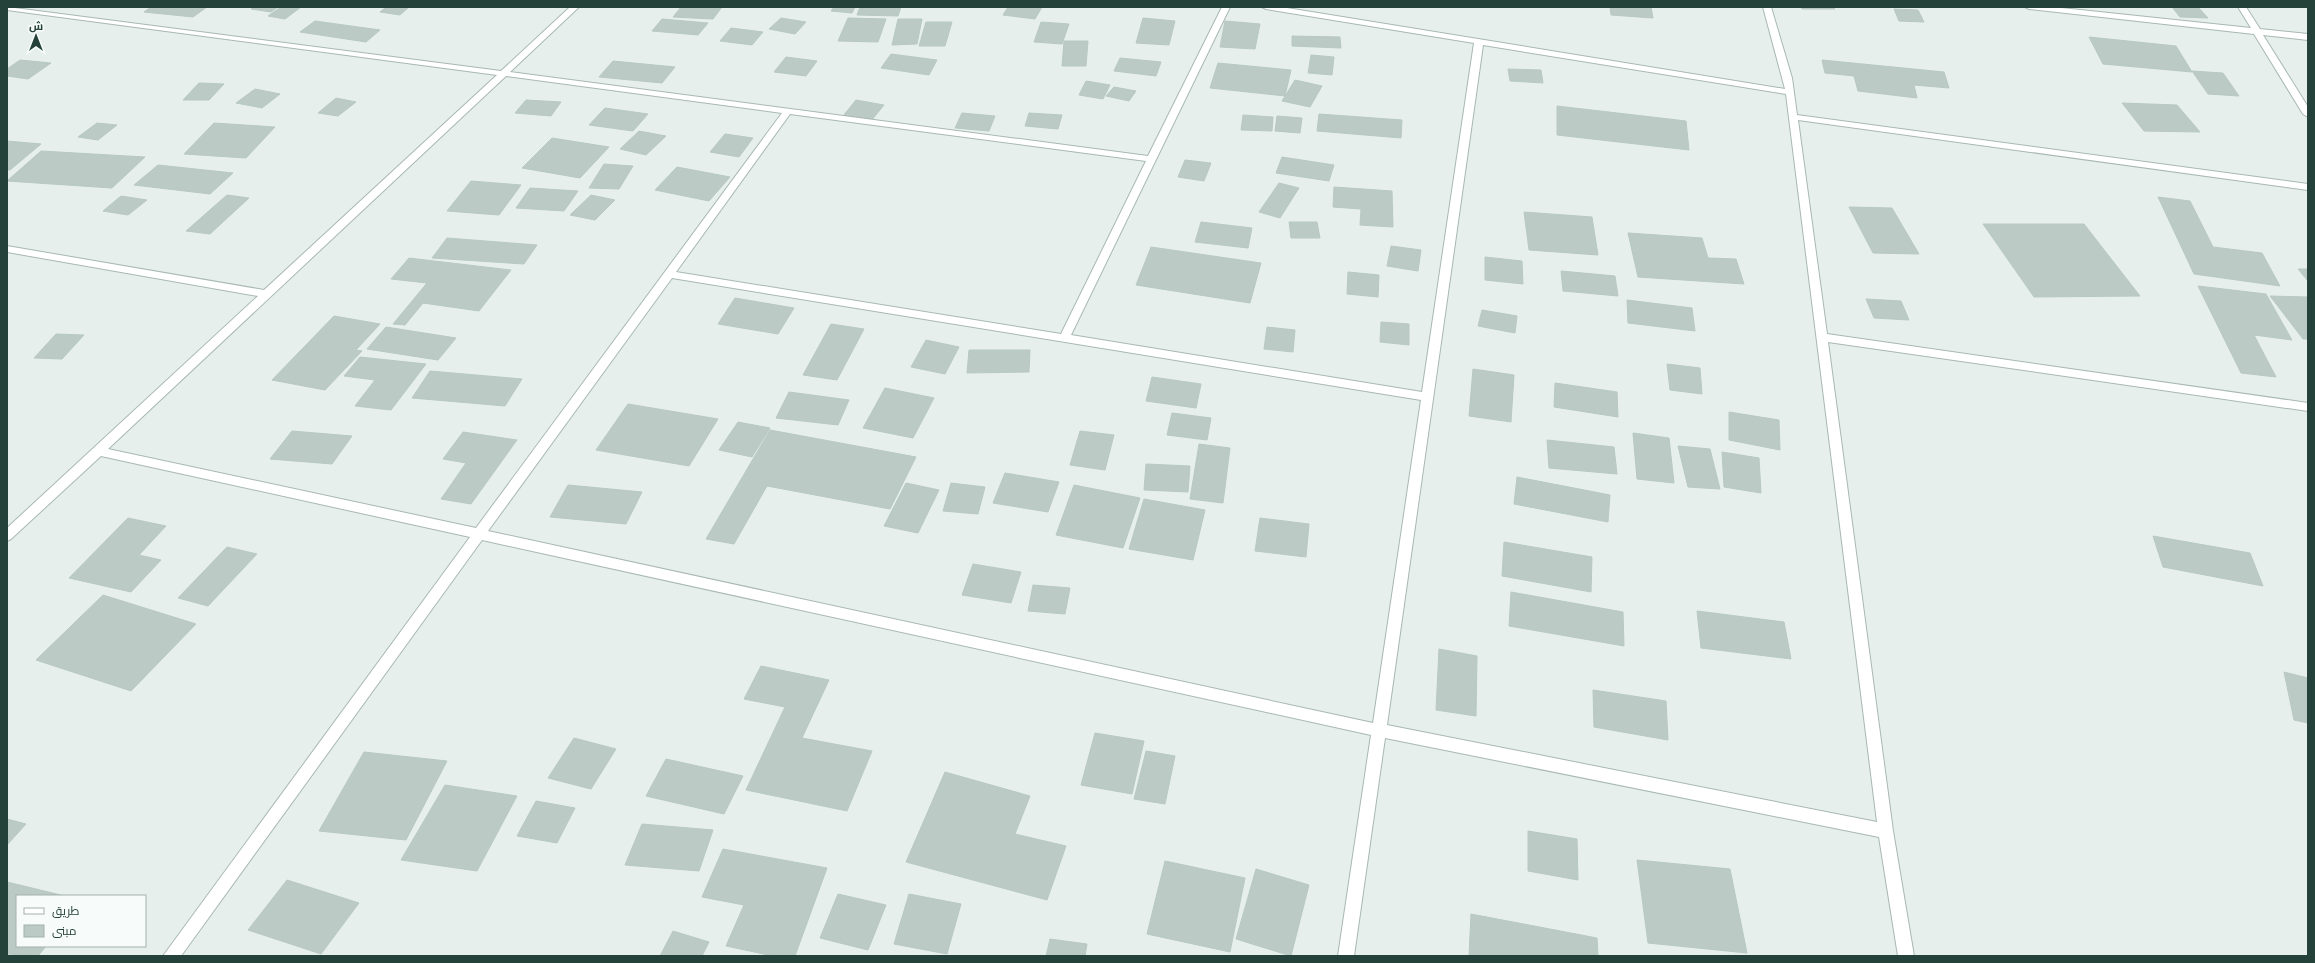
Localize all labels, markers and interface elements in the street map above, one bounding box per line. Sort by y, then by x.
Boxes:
north arrow [16,16,56,56]
text: ش [29,20,43,33]
legend [16,895,146,947]
text: طريق [52,904,80,919]
text: مبنى [52,924,77,939]

